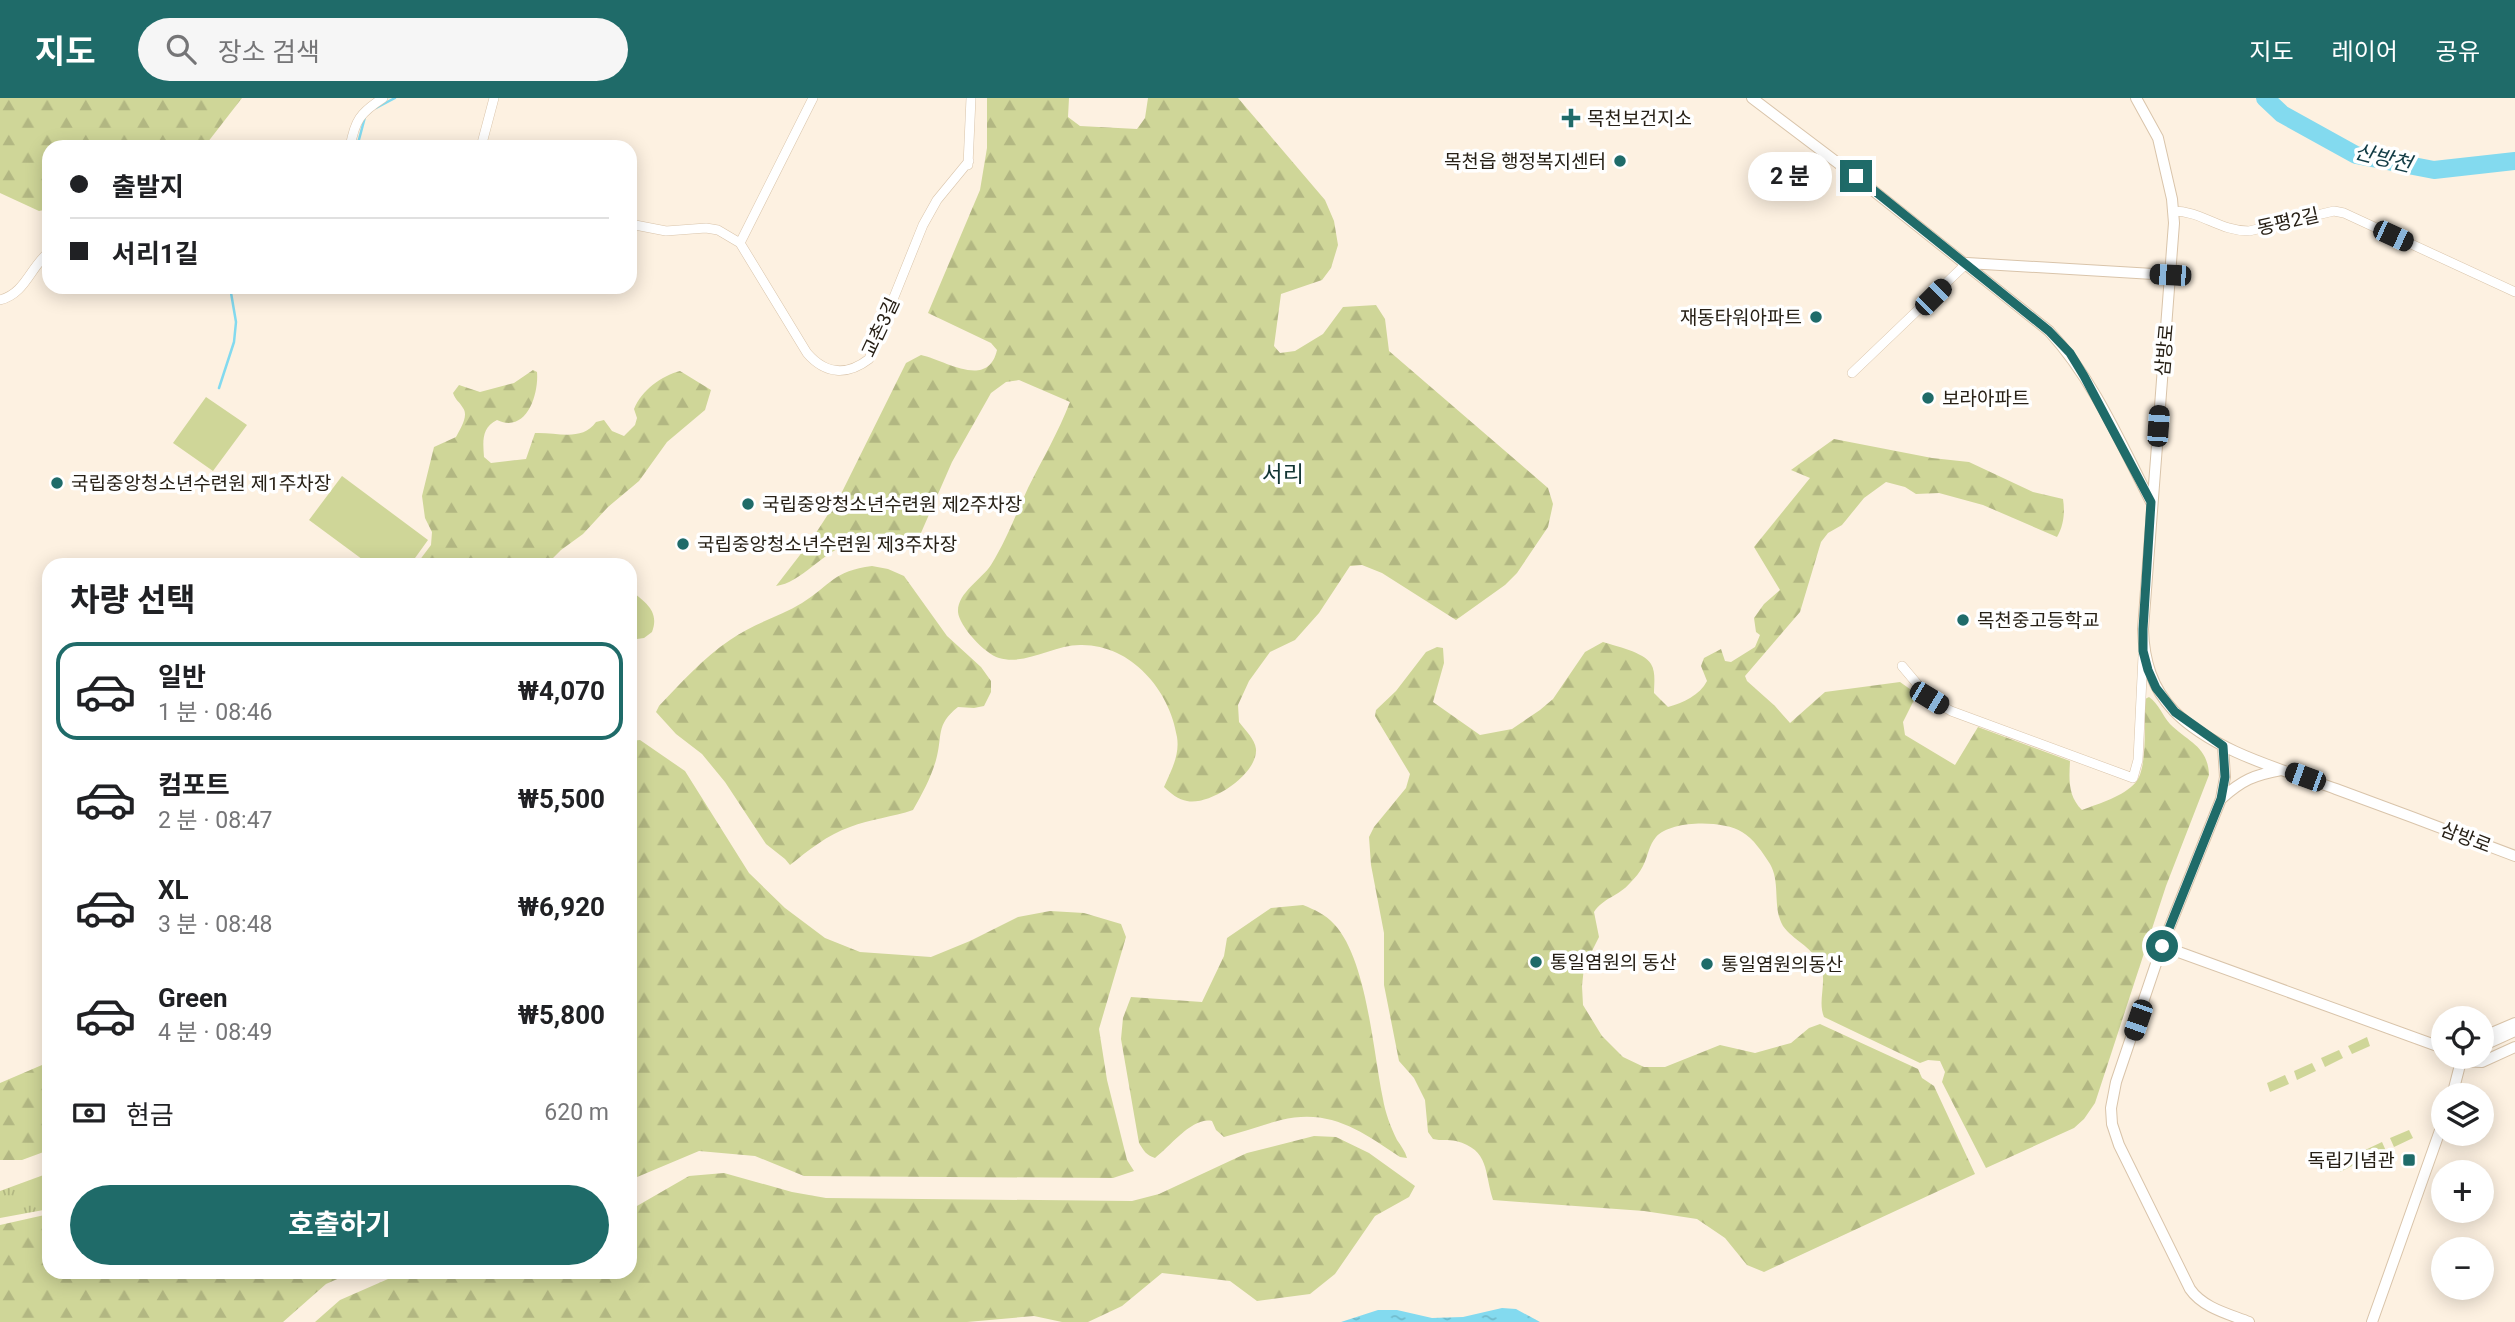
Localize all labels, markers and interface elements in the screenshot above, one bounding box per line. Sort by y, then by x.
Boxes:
search box [138,18,628,81]
icon: search [162,30,200,68]
text: 지도 [35,32,96,71]
text: 장소 검색 [218,37,320,67]
text: 지도 [2249,38,2294,66]
text: 레이어 [2332,38,2398,66]
text: 공유 [2436,38,2480,66]
place label: 목천보건지소 [1587,107,1692,130]
marker: 목천보건지소 [1561,108,1581,128]
water label: 산방천 [2352,139,2417,177]
place label: 목천읍 행정복지센터 [1444,150,1606,173]
callout: 2 분 [1748,152,1832,200]
marker: 목천읍 행정복지센터 [1612,153,1628,169]
route end [1840,160,1872,192]
text: 2 분 [1770,163,1810,190]
text: 출발지 [112,172,184,202]
street label: 동평2길 [2255,203,2321,240]
car [2370,218,2417,254]
text: 서리1길 [112,239,199,269]
car [2149,263,2192,287]
car [1911,275,1956,319]
street label: 교촌3길 [857,294,904,361]
place label: 재동타워아파트 [1680,306,1802,329]
marker: 재동타워아파트 [1808,309,1824,325]
street label: 삼방로 [2151,323,2178,377]
place label: 보라아파트 [1942,387,2029,410]
marker: 보라아파트 [1920,390,1936,406]
car [2147,404,2170,448]
district label: 서리 [1262,461,1304,488]
place label: 국립중앙청소년수련원 제1주차장 [71,472,331,495]
marker: 국립중앙청소년수련원 제1주차장 [49,475,65,491]
place label: 국립중앙청소년수련원 제2주차장 [762,493,1022,516]
marker: 국립중앙청소년수련원 제2주차장 [740,496,756,512]
place label: 국립중앙청소년수련원 제3주차장 [697,533,957,556]
marker: 국립중앙청소년수련원 제3주차장 [675,536,691,552]
text: 차량 선택 [70,581,196,619]
place label: 목천중고등학교 [1977,609,2099,632]
marker: 목천중고등학교 [1955,612,1971,628]
icon: car [74,660,137,723]
text: 일반 [158,662,206,692]
text: ₩4,070 [518,676,605,706]
car [1906,678,1953,718]
text: 1 분 · 08:46 [158,699,273,726]
car [2282,760,2329,794]
icon: car [74,768,137,831]
text: 컴포트 [158,770,230,800]
text: ₩5,500 [518,784,605,814]
text: 2 분 · 08:47 [158,807,273,834]
street label: 삼방로 [2437,817,2494,858]
text: XL [158,875,189,905]
icon: car [74,876,137,939]
text: ₩6,920 [518,892,605,922]
text: 3 분 · 08:48 [158,911,273,938]
route start [2146,930,2178,962]
place label: 통일염원의 동산 [1550,951,1677,974]
place label: 통일염원의동산 [1721,953,1843,976]
marker: 통일염원의 동산 [1528,954,1544,970]
marker: 통일염원의동산 [1699,956,1715,972]
text: Green [158,983,228,1013]
icon: car [74,984,137,1047]
car [2122,997,2155,1043]
text: ₩5,800 [518,1000,605,1030]
map controls [2431,1006,2494,1300]
button: locate [2431,1006,2494,1069]
text: 4 분 · 08:49 [158,1019,273,1046]
button: layers [2431,1083,2494,1146]
icon: cash [70,1094,108,1132]
text: 620 m [544,1099,609,1126]
text: 현금 [126,1100,174,1130]
place label: 독립기념관 [2308,1149,2395,1172]
marker: 독립기념관 [2401,1152,2417,1168]
button: + [2431,1160,2494,1223]
button: 호출하기 [70,1185,609,1265]
button: − [2431,1237,2494,1300]

